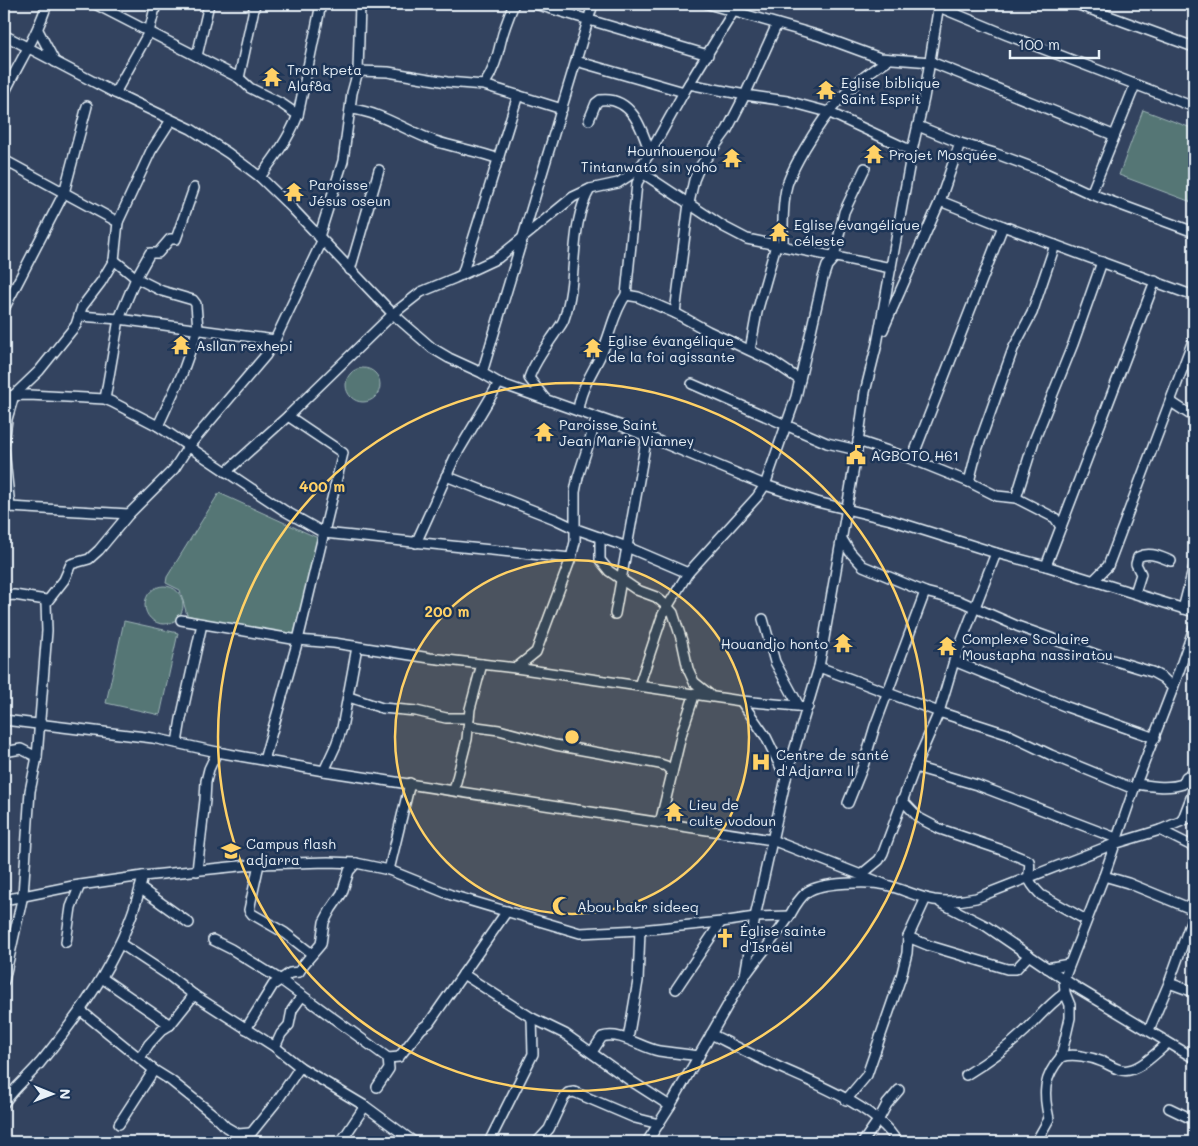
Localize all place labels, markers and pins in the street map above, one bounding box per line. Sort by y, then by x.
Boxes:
place label: Tron kpeta Alaf8a [287,60,362,95]
temple icon: Tron kpeta Alaf8a [261,66,283,88]
place label: Eglise biblique Saint Esprit [841,73,940,108]
temple icon: Eglise biblique Saint Esprit [815,79,837,101]
place label: Hounhouenou Tintanwato sin yoho [581,141,717,176]
temple icon: Projet Mosquée [863,143,885,165]
place label: Projet Mosquée [889,145,997,164]
temple icon: Hounhouenou Tintanwato sin yoho [721,147,743,169]
place label: Paroisse Jésus oseun [309,175,391,210]
temple icon: Paroisse Jésus oseun [283,181,305,203]
place label: Eglise évangélique céleste [794,215,920,250]
temple icon: Eglise évangélique céleste [768,221,790,243]
place label: Eglise évangélique de la foi agissante [608,331,735,366]
temple icon: Asllan rexhepi [170,334,192,356]
place label: Asllan rexhepi [196,336,293,355]
temple icon: Eglise évangélique de la foi agissante [582,337,604,359]
place label: Paroisse Saint Jean Marie Vianney [559,415,694,450]
temple icon: Paroisse Saint Jean Marie Vianney [533,421,555,443]
public building icon: AGBOTO H61 [845,444,867,466]
place label: AGBOTO H61 [871,446,959,465]
place label: Complexe Scolaire Moustapha nassiratou [962,629,1113,664]
temple icon: Houandjo honto [832,632,854,654]
place label: Houandjo honto [721,634,828,653]
temple icon: Complexe Scolaire Moustapha nassiratou [936,635,958,657]
centre of rings [563,728,581,746]
place label: Centre de santé d'Adjarra ll [776,745,889,780]
hospital icon: Centre de santé d'Adjarra ll [750,751,772,773]
place label: Lieu de culte vodoun [689,795,776,830]
temple icon: Lieu de culte vodoun [663,801,685,823]
place label: Campus flash adjarra [246,834,336,869]
school or university icon: Campus flash adjarra [220,840,242,862]
mosque icon: Abou bakr sideeq [551,895,573,917]
place label: Abou bakr sideeq [577,897,699,916]
place label: Église sainte d'Israël [740,921,826,956]
church icon: Église sainte d'Israël [714,927,736,949]

